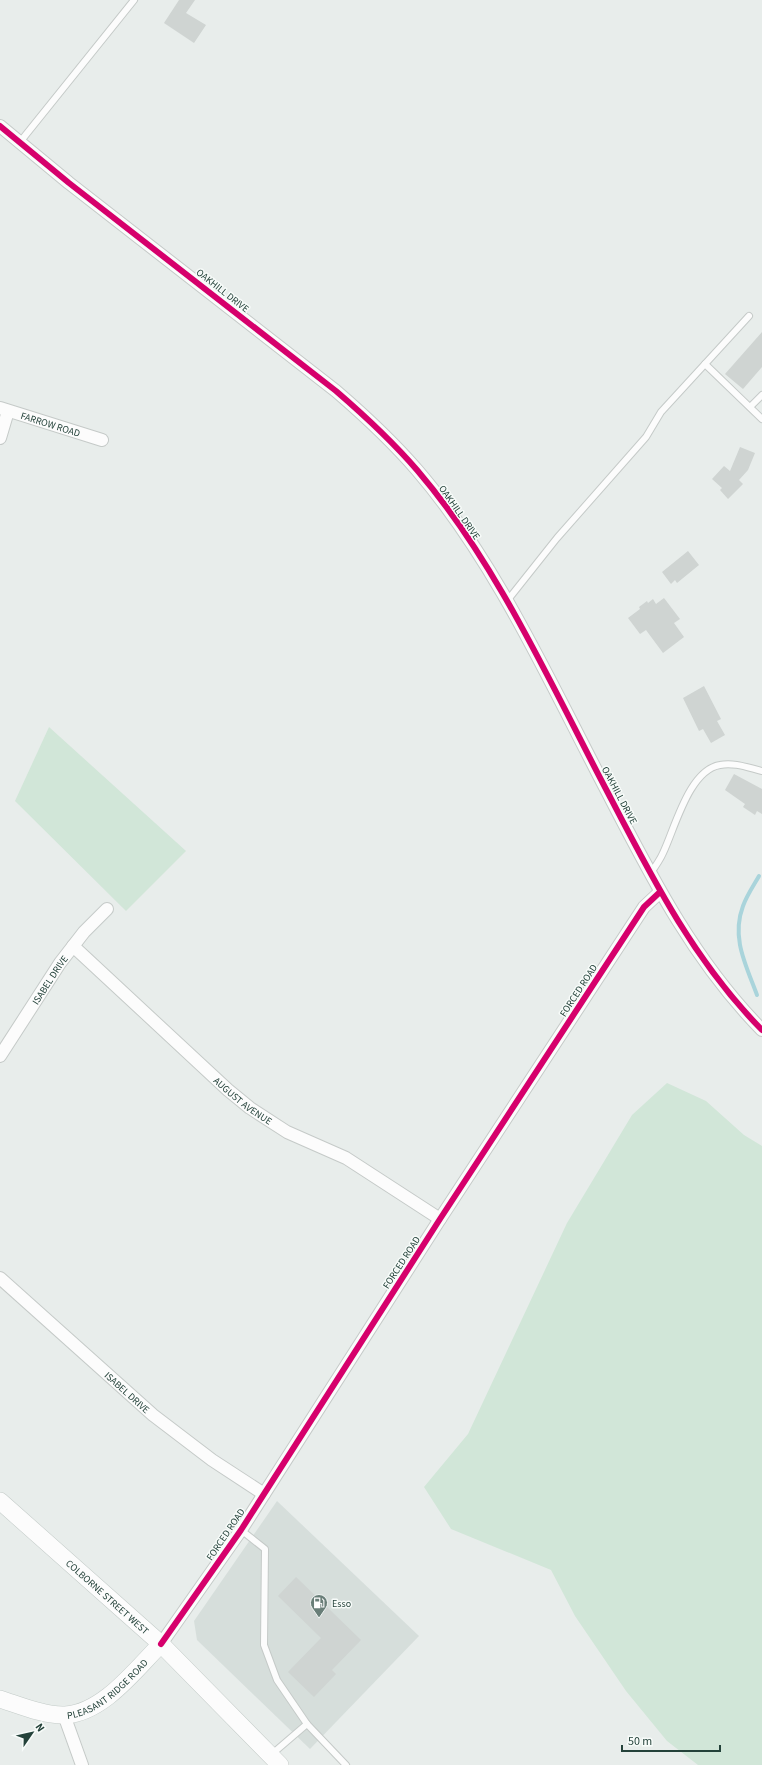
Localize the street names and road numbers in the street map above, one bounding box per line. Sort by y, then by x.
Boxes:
street label: OAKHILL DRIVE [193,266,252,316]
street label: FARROW ROAD [19,409,82,441]
street label: OAKHILL DRIVE [435,483,483,543]
street label: OAKHILL DRIVE [598,764,640,827]
street label: ISABEL DRIVE [29,953,72,1008]
street label: FORCED ROAD [557,962,601,1020]
street label: AUGUST AVENUE [210,1074,275,1129]
street label: FORCED ROAD [380,1234,424,1292]
street label: ISABEL DRIVE [101,1369,152,1417]
street label: FORCED ROAD [203,1506,248,1563]
street label: COLBORNE STREET WEST [62,1557,152,1638]
street label: PLEASANT RIDGE ROAD [66,1656,151,1723]

